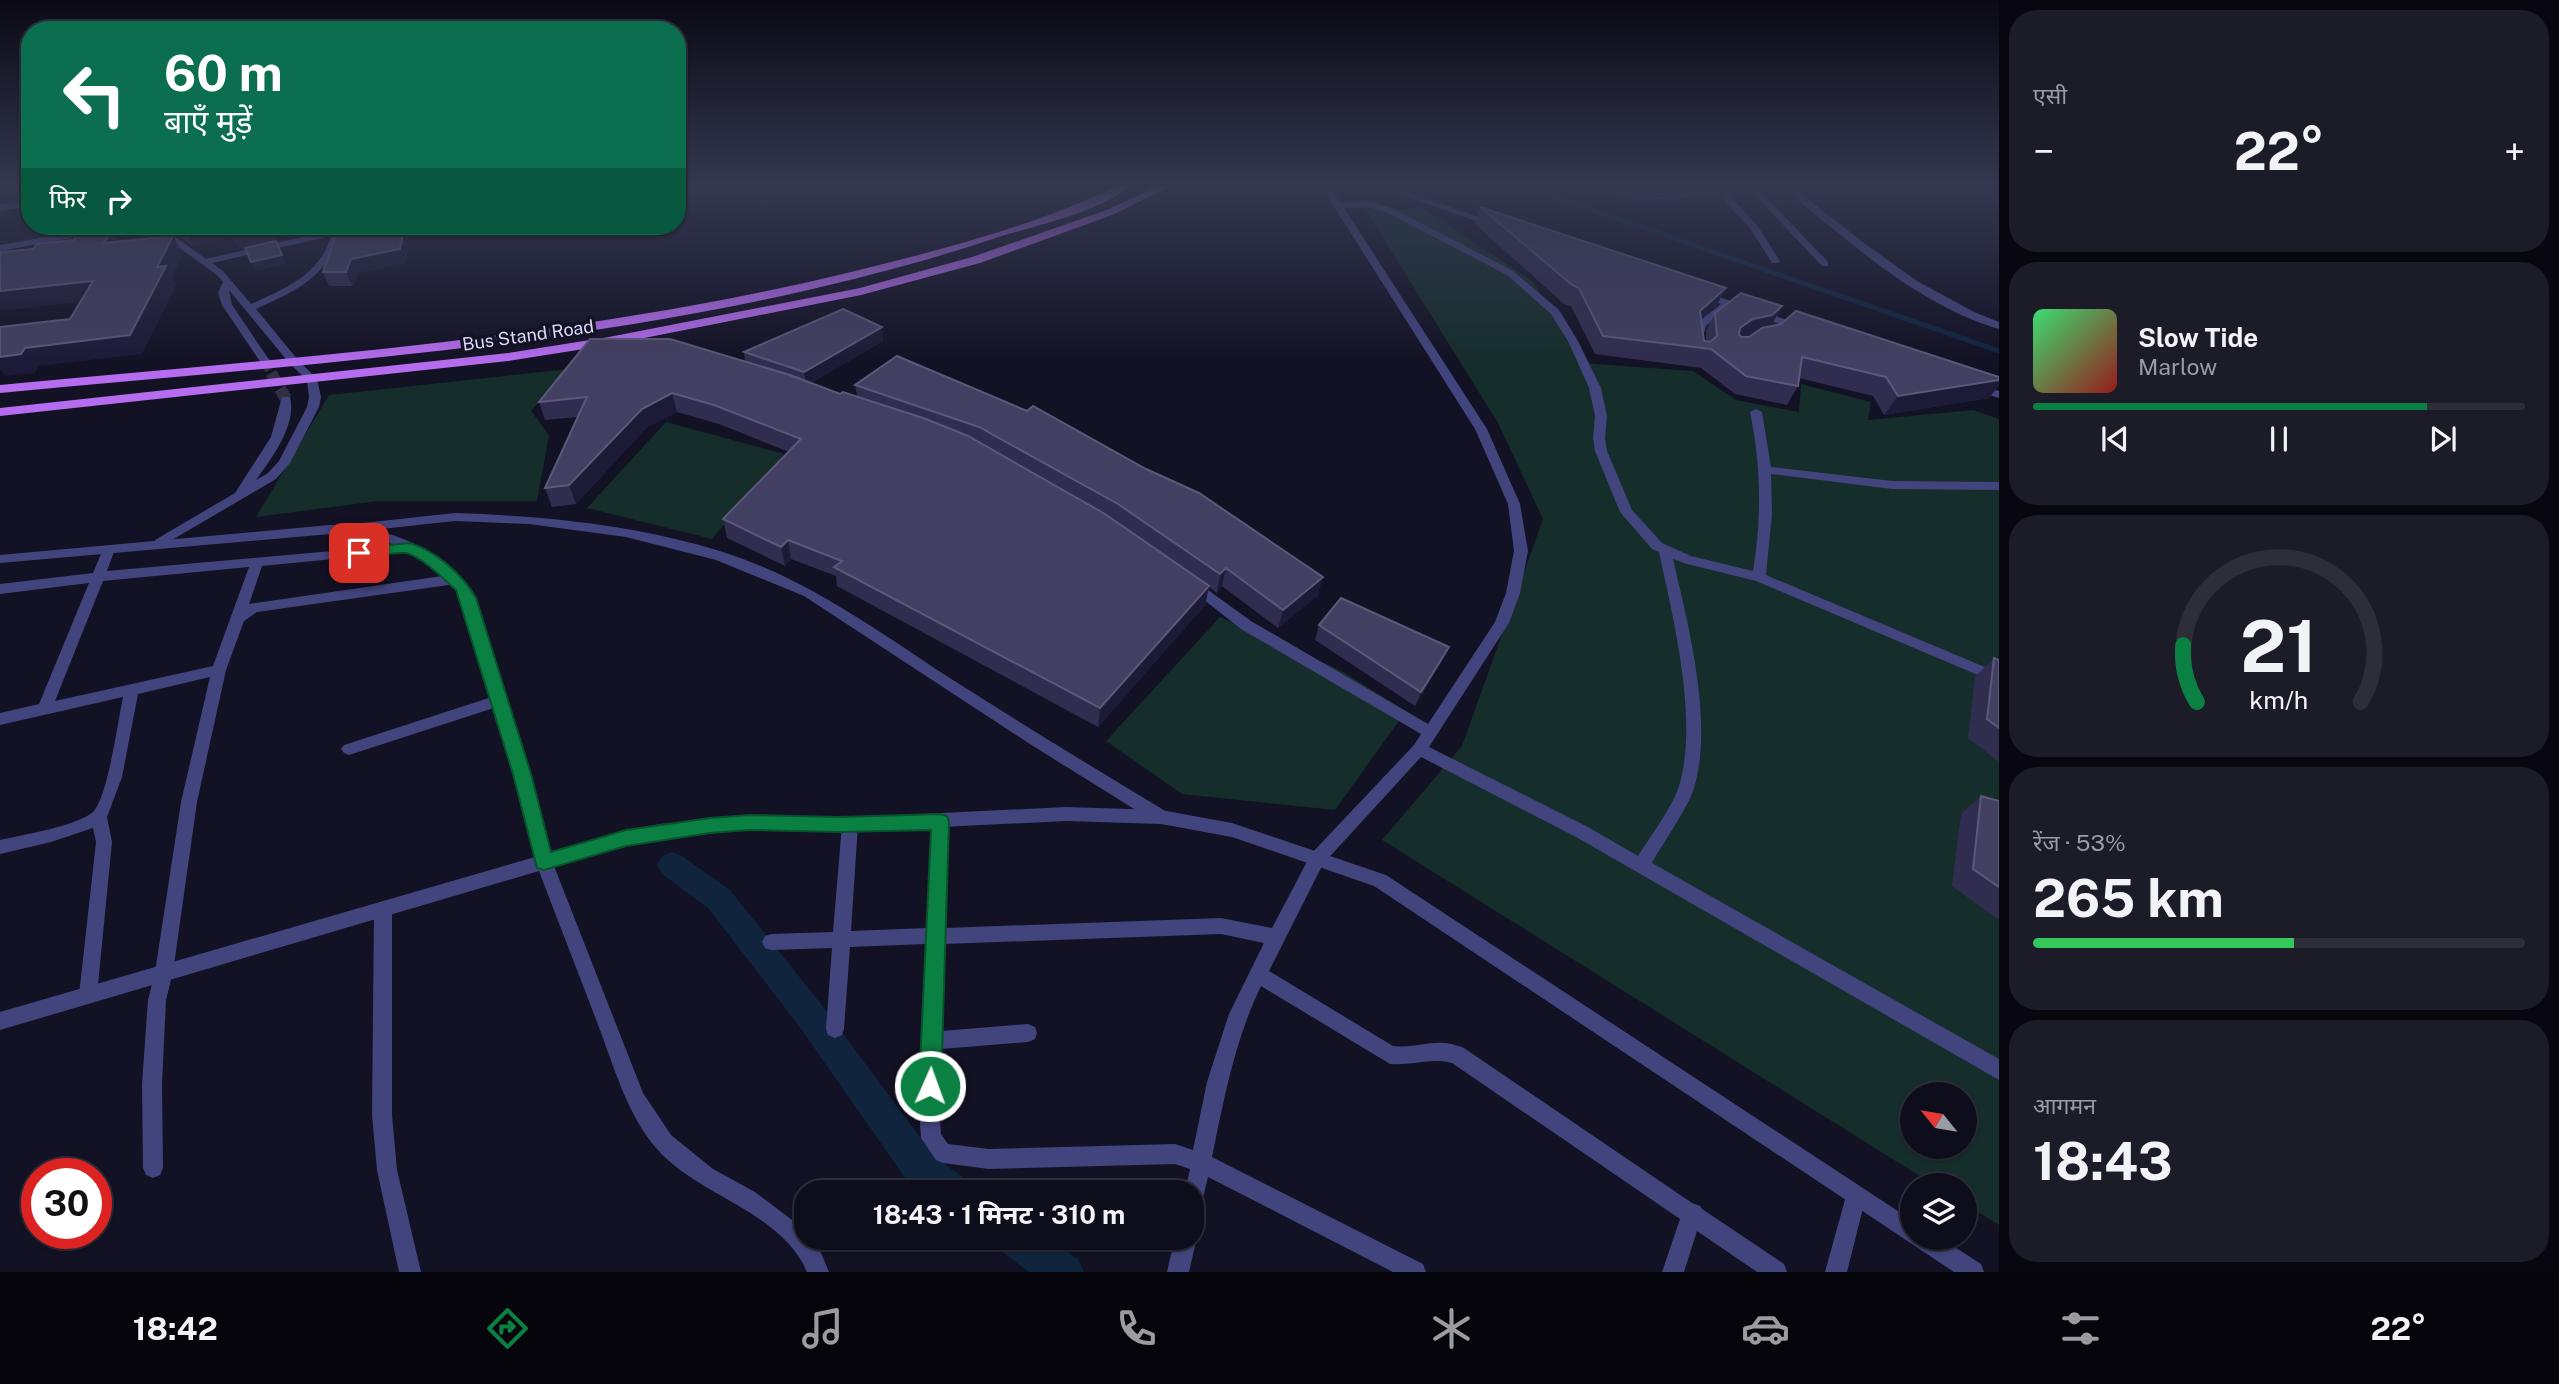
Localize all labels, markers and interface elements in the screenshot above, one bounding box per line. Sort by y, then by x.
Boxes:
text: 60 m [164,44,283,102]
icon: left [49,49,140,140]
text: एसी [2033,82,2067,109]
text: बाएँ मुड़ें [164,103,252,140]
text: 22° [2234,121,2324,182]
text: − [2033,129,2054,174]
text: + [2504,129,2525,174]
icon: right [100,182,138,220]
text: फिर [49,183,86,214]
street label: Bus Stand Road [461,315,595,355]
text: Slow Tide [2138,322,2258,353]
text: Marlow [2138,353,2217,380]
icon: previous [2096,420,2134,458]
icon: pause [2260,420,2298,458]
icon: next [2424,420,2462,458]
pin [329,523,389,583]
icon: arrive [340,534,378,572]
text: 21 [2240,603,2318,688]
text: km/h [2250,685,2308,715]
text: रेंज · 53% [2033,829,2126,856]
text: 265 km [2033,868,2224,929]
position arrow [893,1049,967,1123]
north arrow [1900,1082,1978,1158]
map controls [1900,1082,1977,1250]
text: आगमन [2033,1092,2096,1119]
text: 18:43 [2033,1131,2173,1192]
speed limit sign: 30 [21,1158,112,1249]
button: layers [1900,1173,1977,1250]
text: 18:43 · 1 मिनट · 310 m [873,1199,1125,1230]
icon: directions [483,1304,532,1353]
icon: music [798,1304,847,1353]
icon: phone [1112,1304,1161,1353]
icon: climate [1427,1304,1476,1353]
icon: car [1741,1304,1790,1353]
icon: filters [2056,1304,2105,1353]
text: 18:42 [133,1310,218,1347]
text: 22° [2370,1310,2426,1347]

